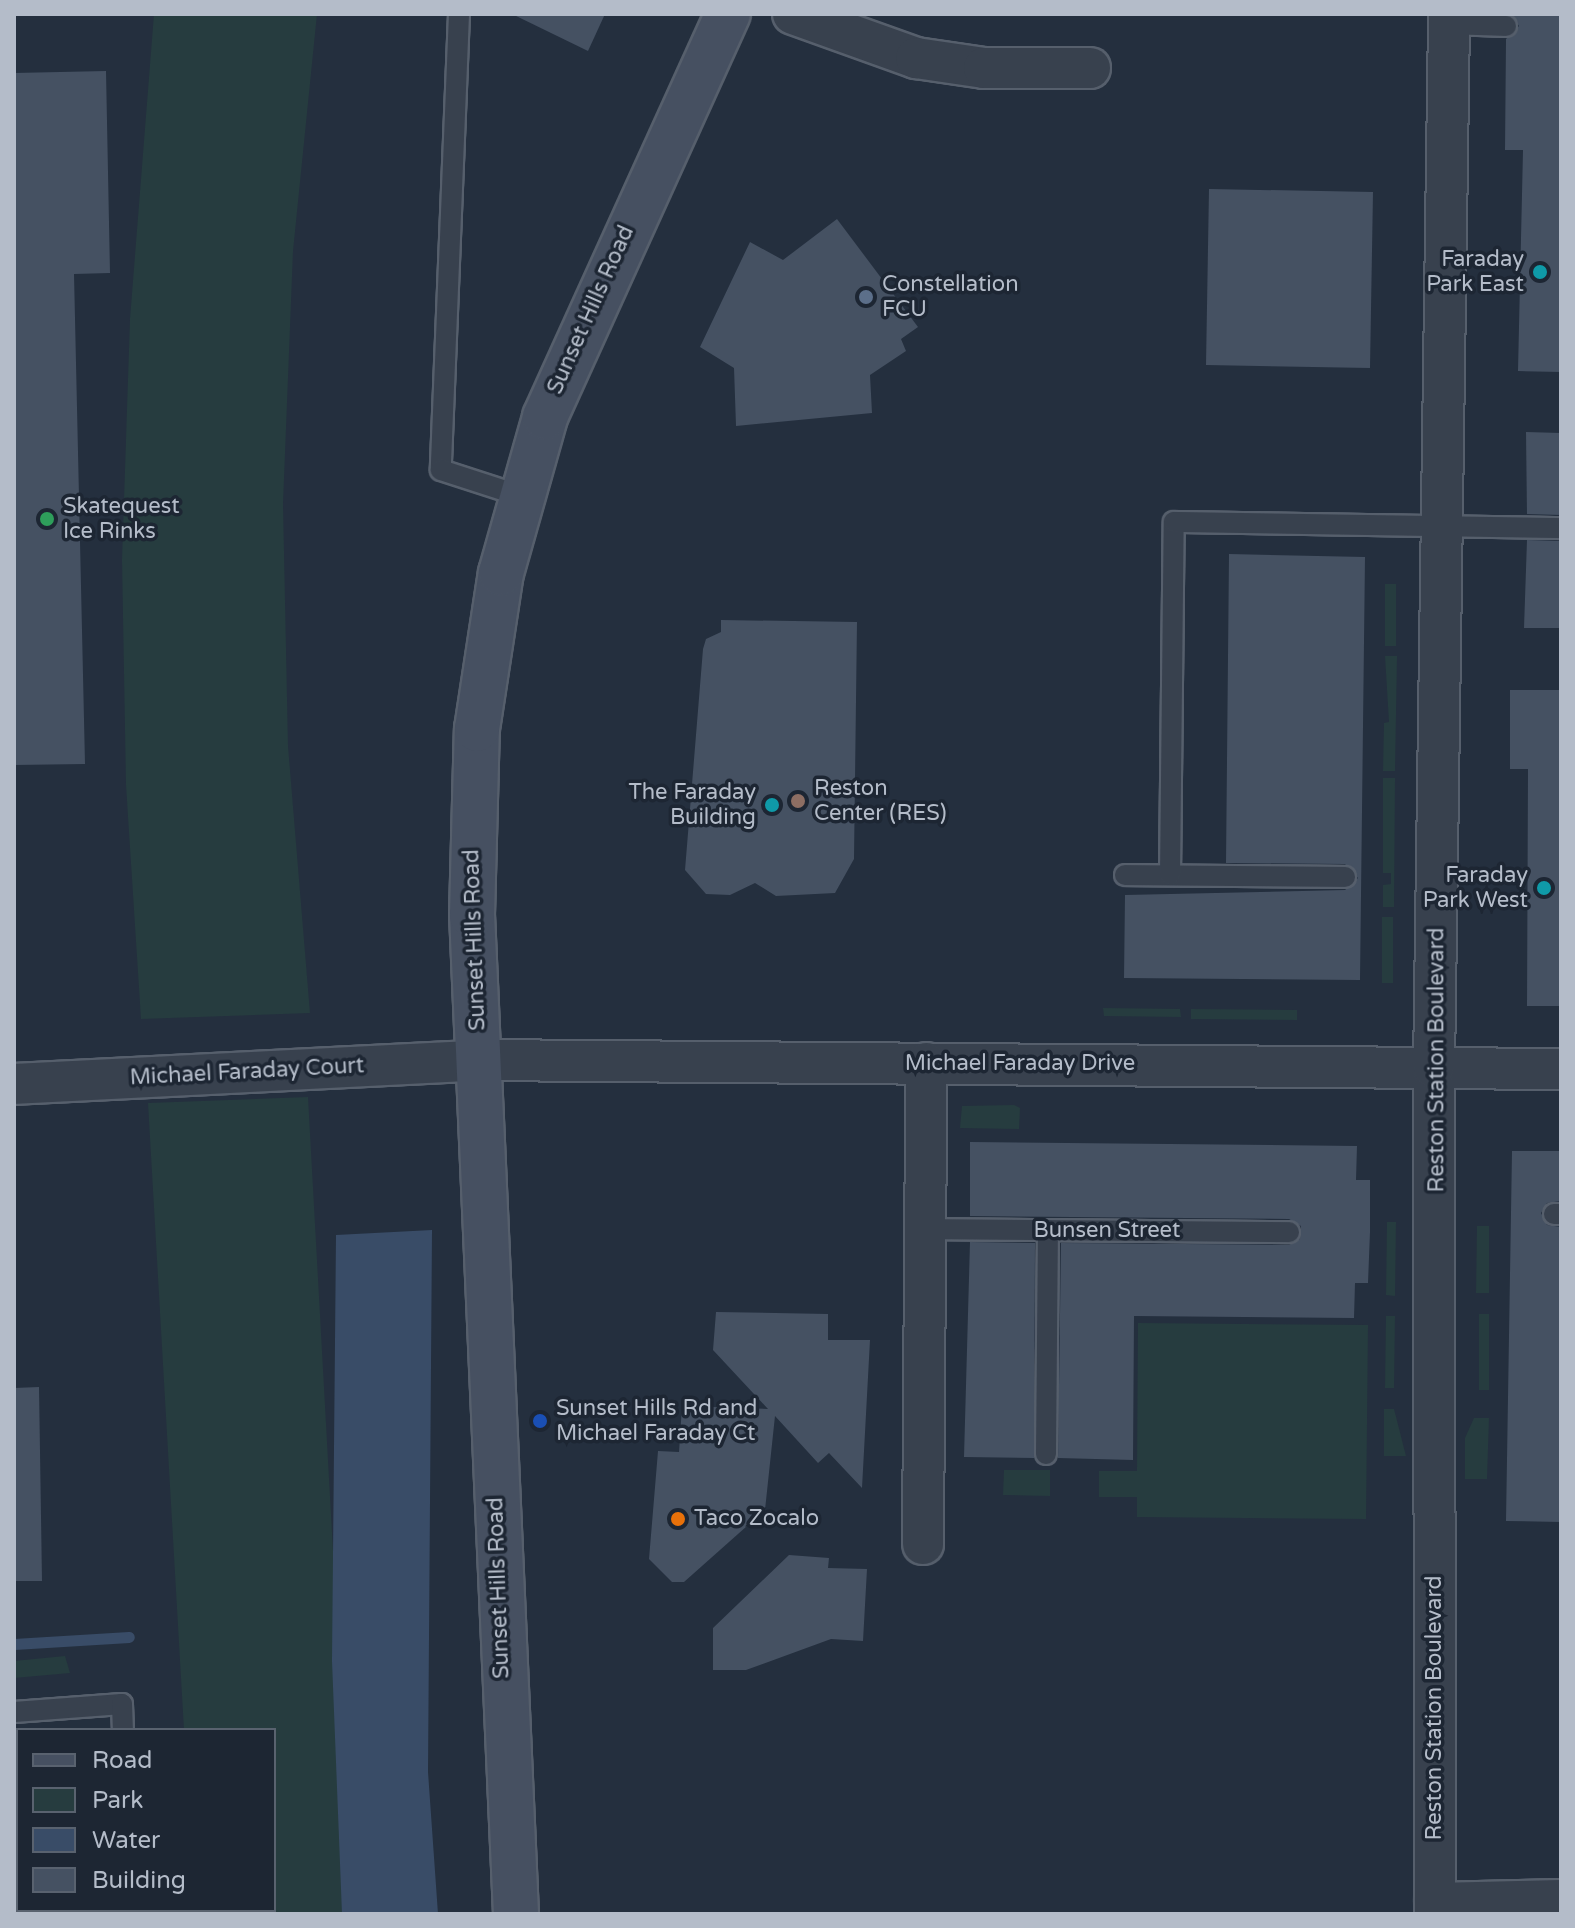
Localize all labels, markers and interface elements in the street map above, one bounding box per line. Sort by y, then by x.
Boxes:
street label: Sunset Hills Road [542,222,640,398]
place label: Faraday Park East [1426,246,1524,298]
marker: Faraday Park East [1531,263,1549,281]
place label: Constellation FCU [882,271,1019,322]
marker: Constellation FCU [857,288,875,306]
place label: Skatequest Ice Rinks [63,493,180,544]
marker: Skatequest Ice Rinks [38,510,56,528]
place label: Reston Center (RES) [814,775,947,826]
place label: The Faraday Building [628,779,756,830]
marker: Reston Center (RES) [789,792,807,810]
marker: The Faraday Building [763,796,781,814]
street label: Sunset Hills Road [459,849,491,1031]
place label: Faraday Park West [1423,862,1528,914]
marker: Faraday Park West [1535,879,1553,897]
street label: Reston Station Boulevard [1424,928,1450,1192]
street label: Michael Faraday Drive [905,1051,1135,1077]
street label: Michael Faraday Court [129,1053,365,1091]
street label: Bunsen Street [1034,1218,1180,1244]
place label: Sunset Hills Rd and Michael Faraday Ct [556,1395,757,1446]
marker: Sunset Hills Rd and Michael Faraday Ct [531,1412,549,1430]
street label: Sunset Hills Road [483,1497,515,1679]
place label: Taco Zocalo [694,1506,819,1532]
marker: Taco Zocalo [669,1510,687,1528]
street label: Reston Station Boulevard [1422,1576,1448,1840]
legend [16,1728,276,1912]
text: Road [92,1746,152,1775]
text: Park [92,1786,143,1815]
text: Water [92,1826,160,1855]
text: Building [92,1866,186,1895]

